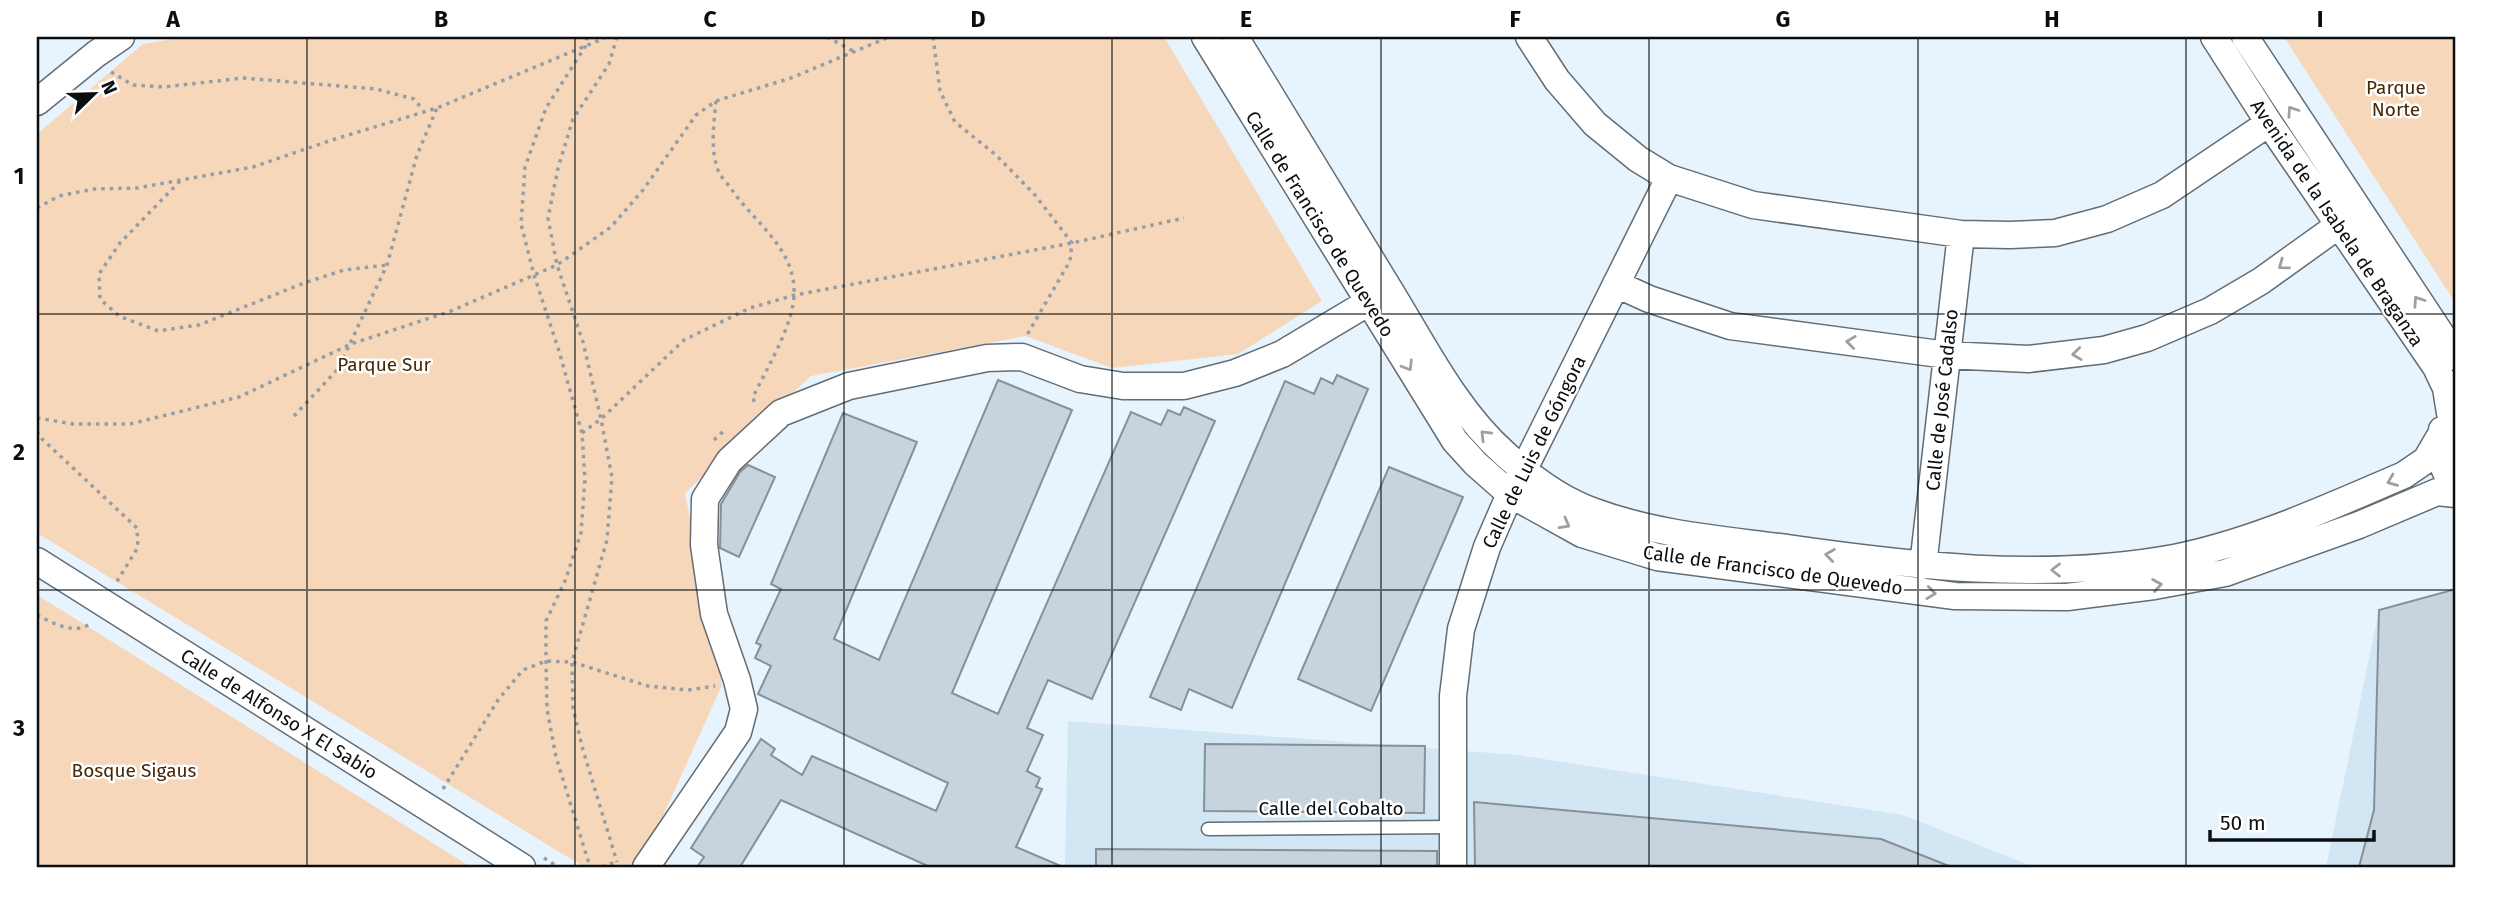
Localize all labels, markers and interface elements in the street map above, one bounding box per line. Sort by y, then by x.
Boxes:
text: A [165,5,180,33]
text: B [434,5,448,33]
text: C [703,5,717,33]
text: D [971,5,986,33]
text: E [1240,5,1252,33]
text: F [1509,5,1521,33]
text: G [1776,5,1790,33]
text: H [2044,5,2060,33]
text: I [2317,5,2323,33]
north arrow [60,60,130,130]
park label: Parque Norte [2366,76,2426,121]
text: N [96,77,122,98]
street label: Avenida de la Isabela de Braganza [2246,95,2428,351]
one-way arrow [2287,106,2300,119]
street label: Calle de Francisco de Quevedo [1241,107,1399,341]
text: 1 [14,162,24,190]
one-way arrow [2278,256,2291,269]
one-way arrow [2414,296,2426,309]
street label: Calle de José Cadalso [1921,308,1963,492]
one-way arrow [1845,335,1856,350]
one-way arrow [2071,346,2083,361]
street label: Calle de Luis de Góngora [1477,352,1591,552]
park label: Parque Sur [337,353,431,376]
one-way arrow [1400,358,1413,371]
one-way arrow [1481,430,1494,443]
text: 2 [13,438,25,466]
one-way arrow [2386,472,2398,486]
one-way arrow [1557,516,1570,529]
street label: Calle de Francisco de Quevedo [1642,540,1904,600]
one-way arrow [1824,547,1836,562]
one-way arrow [2051,562,2061,578]
one-way arrow [2152,578,2163,593]
one-way arrow [1925,585,1937,600]
street label: Calle de Alfonso X El Sabio [176,644,382,784]
text: 3 [12,714,25,742]
park label: Bosque Sigaus [72,759,197,782]
street label: Calle del Cobalto [1258,797,1404,820]
scale bar [2210,799,2374,843]
text: 50 m [2220,810,2266,836]

